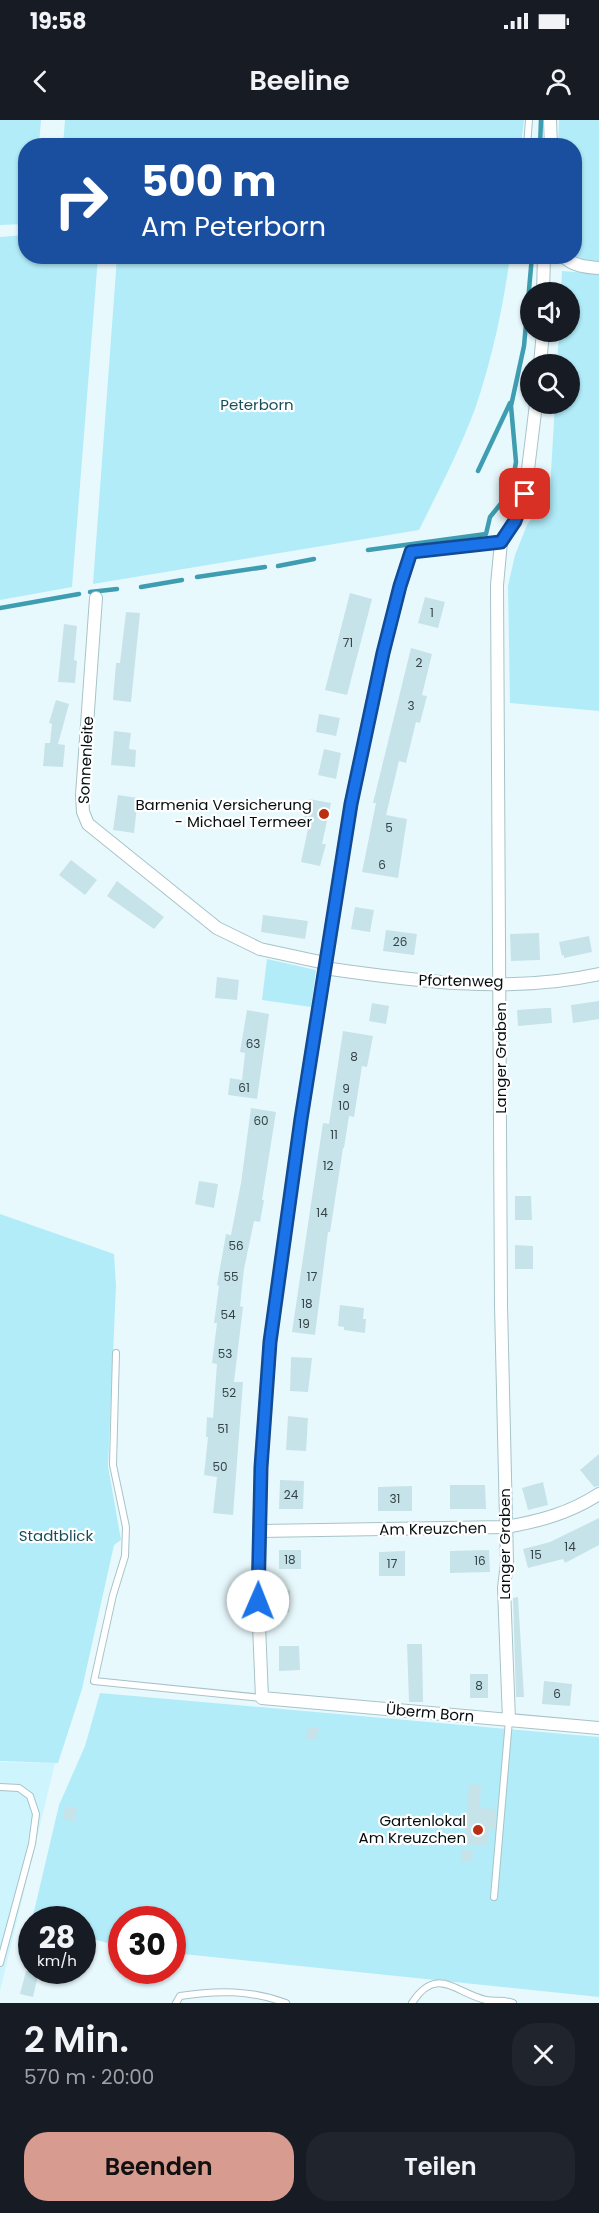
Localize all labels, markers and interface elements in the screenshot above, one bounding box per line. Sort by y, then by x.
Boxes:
text: 19:58 [30,6,87,37]
text: Beeline [249,62,350,99]
icon: back [24,65,57,98]
icon: person [542,65,575,98]
text: 500 m [141,152,276,211]
icon: right [42,162,120,240]
text: Am Peterborn [141,208,326,245]
map controls [520,282,580,414]
button: sound [520,282,580,342]
button: search [520,354,580,414]
park label: Peterborn [220,394,294,415]
pin [499,468,550,519]
icon: arrive [508,477,541,510]
house number: 1 [430,604,434,621]
house number: 71 [343,634,353,651]
house number: 2 [416,654,423,671]
house number: 3 [407,697,415,714]
street label: Sonnenleite [73,716,98,804]
place label: Barmenia Versicherung - Michael Termeer [135,794,312,832]
marker: Barmenia Versicherung - Michael Termeer [317,807,331,821]
house number: 5 [385,819,393,836]
house number: 6 [378,856,386,873]
house number: 26 [393,933,407,950]
street label: Pfortenweg [418,969,504,992]
street label: Langer Graben [490,1002,511,1114]
house number: 63 [246,1035,260,1052]
house number: 8 [350,1048,358,1065]
house number: 61 [238,1079,250,1096]
house number: 9 [342,1080,350,1097]
house number: 10 [338,1097,350,1114]
house number: 60 [253,1112,269,1129]
house number: 11 [330,1126,338,1143]
house number: 12 [323,1157,333,1174]
house number: 14 [316,1204,328,1221]
house number: 56 [228,1237,244,1254]
house number: 55 [223,1268,239,1285]
house number: 17 [307,1268,318,1285]
house number: 18 [301,1295,313,1312]
house number: 54 [220,1306,236,1323]
house number: 19 [298,1315,310,1332]
house number: 53 [218,1345,232,1362]
house number: 52 [222,1384,236,1401]
house number: 51 [217,1420,229,1437]
house number: 50 [212,1458,228,1475]
house number: 24 [284,1486,299,1503]
street label: Langer Graben [494,1488,515,1600]
house number: 31 [390,1490,400,1507]
street label: Am Kreuzchen [379,1517,487,1540]
park label: Stadtblick [19,1525,93,1546]
house number: 14 [564,1538,576,1555]
house number: 15 [530,1546,542,1563]
house number: 18 [284,1551,296,1568]
house number: 16 [474,1552,486,1569]
house number: 17 [387,1555,398,1572]
position arrow [226,1569,290,1633]
house number: 8 [475,1677,483,1694]
house number: 6 [553,1685,561,1702]
street label: Überm Born [385,1698,475,1727]
place label: Gartenlokal Am Kreuzchen [359,1810,466,1848]
marker: Gartenlokal Am Kreuzchen [471,1823,485,1837]
speed limit sign: 30 [108,1906,186,1984]
text: 28 [39,1916,75,1959]
text: km/h [37,1950,77,1971]
text: 2 Min. [24,2014,129,2065]
button: close [512,2023,575,2086]
text: 570 m · 20:00 [24,2063,154,2091]
button: Beenden [24,2132,294,2201]
button: Teilen [306,2132,575,2201]

